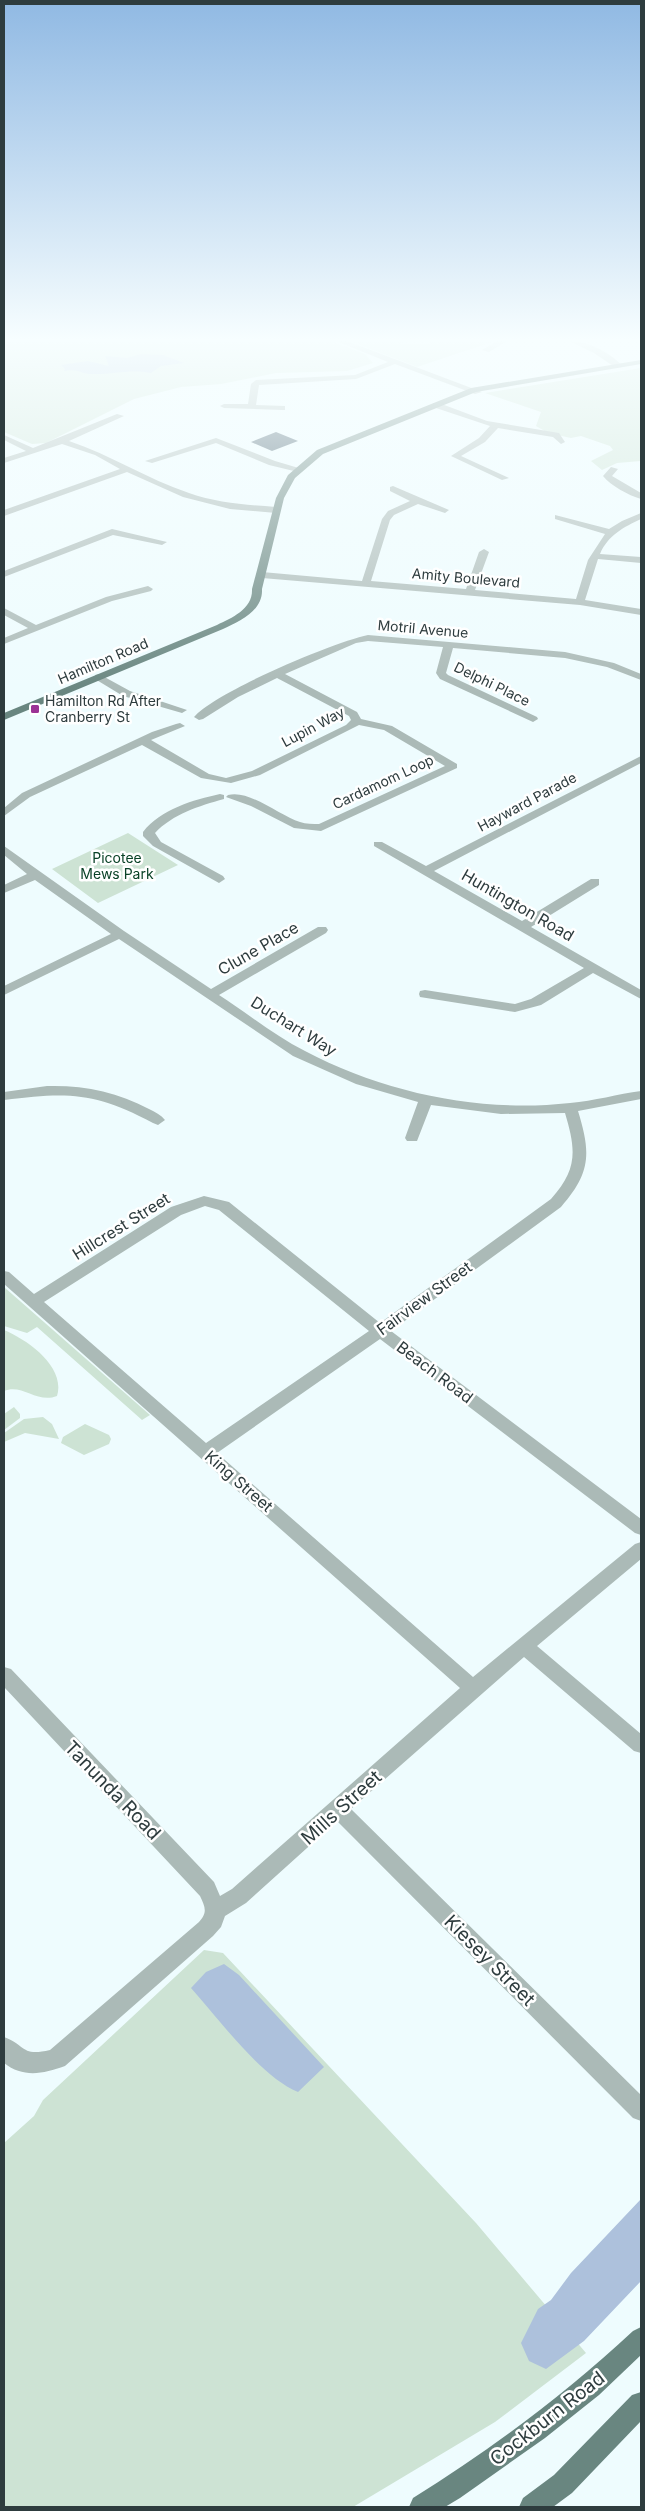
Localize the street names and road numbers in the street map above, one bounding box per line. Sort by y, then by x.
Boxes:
street label: Amity Boulevard [411,564,521,591]
street label: Motril Avenue [377,616,469,641]
street label: Hamilton Road [55,634,150,687]
street label: Delphi Place [452,658,533,709]
street label: Lupin Way [278,703,347,750]
street label: Cardamom Loop [329,751,436,812]
street label: Hayward Parade [474,768,579,835]
street label: Huntington Road [458,865,578,945]
street label: Clune Place [214,917,302,979]
street label: Duchart Way [247,992,341,1060]
street label: Hillcrest Street [69,1188,173,1264]
street label: Fairview Street [372,1257,476,1339]
street label: Beach Road [393,1337,477,1407]
street label: King Street [201,1446,277,1516]
street label: Tanunda Road [60,1736,166,1845]
street label: Mills Street [296,1765,386,1849]
street label: Kiesey Street [439,1910,540,2011]
street label: Cockburn Road [485,2366,609,2470]

